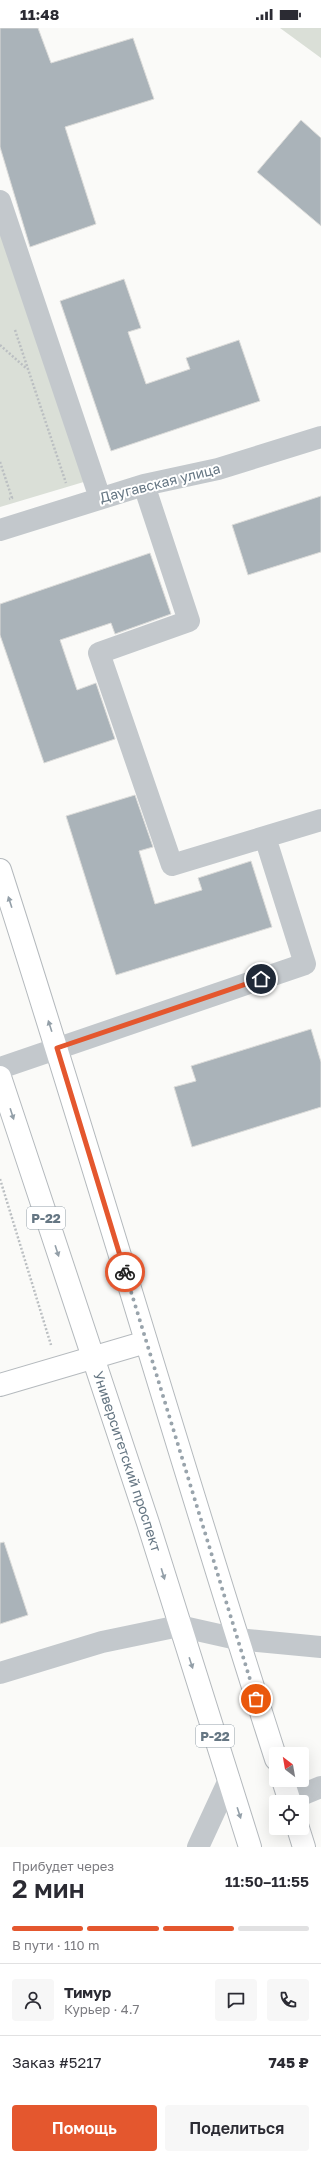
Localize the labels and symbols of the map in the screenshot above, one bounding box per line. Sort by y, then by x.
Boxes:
street label: Даугавская улица [98,459,222,506]
one-way arrow [7,896,13,908]
pin [244,962,278,996]
one-way arrow [47,1020,53,1032]
one-way arrow [9,1109,15,1121]
road number: Р-22 [27,1207,65,1229]
one-way arrow [54,1246,60,1258]
courier [105,1252,145,1292]
street label: Университетский проспект [90,1369,166,1554]
one-way arrow [160,1568,166,1580]
one-way arrow [188,1657,194,1669]
pin [239,1682,273,1716]
road number: Р-22 [196,1725,234,1747]
north arrow [269,1747,309,1787]
one-way arrow [236,1808,242,1820]

